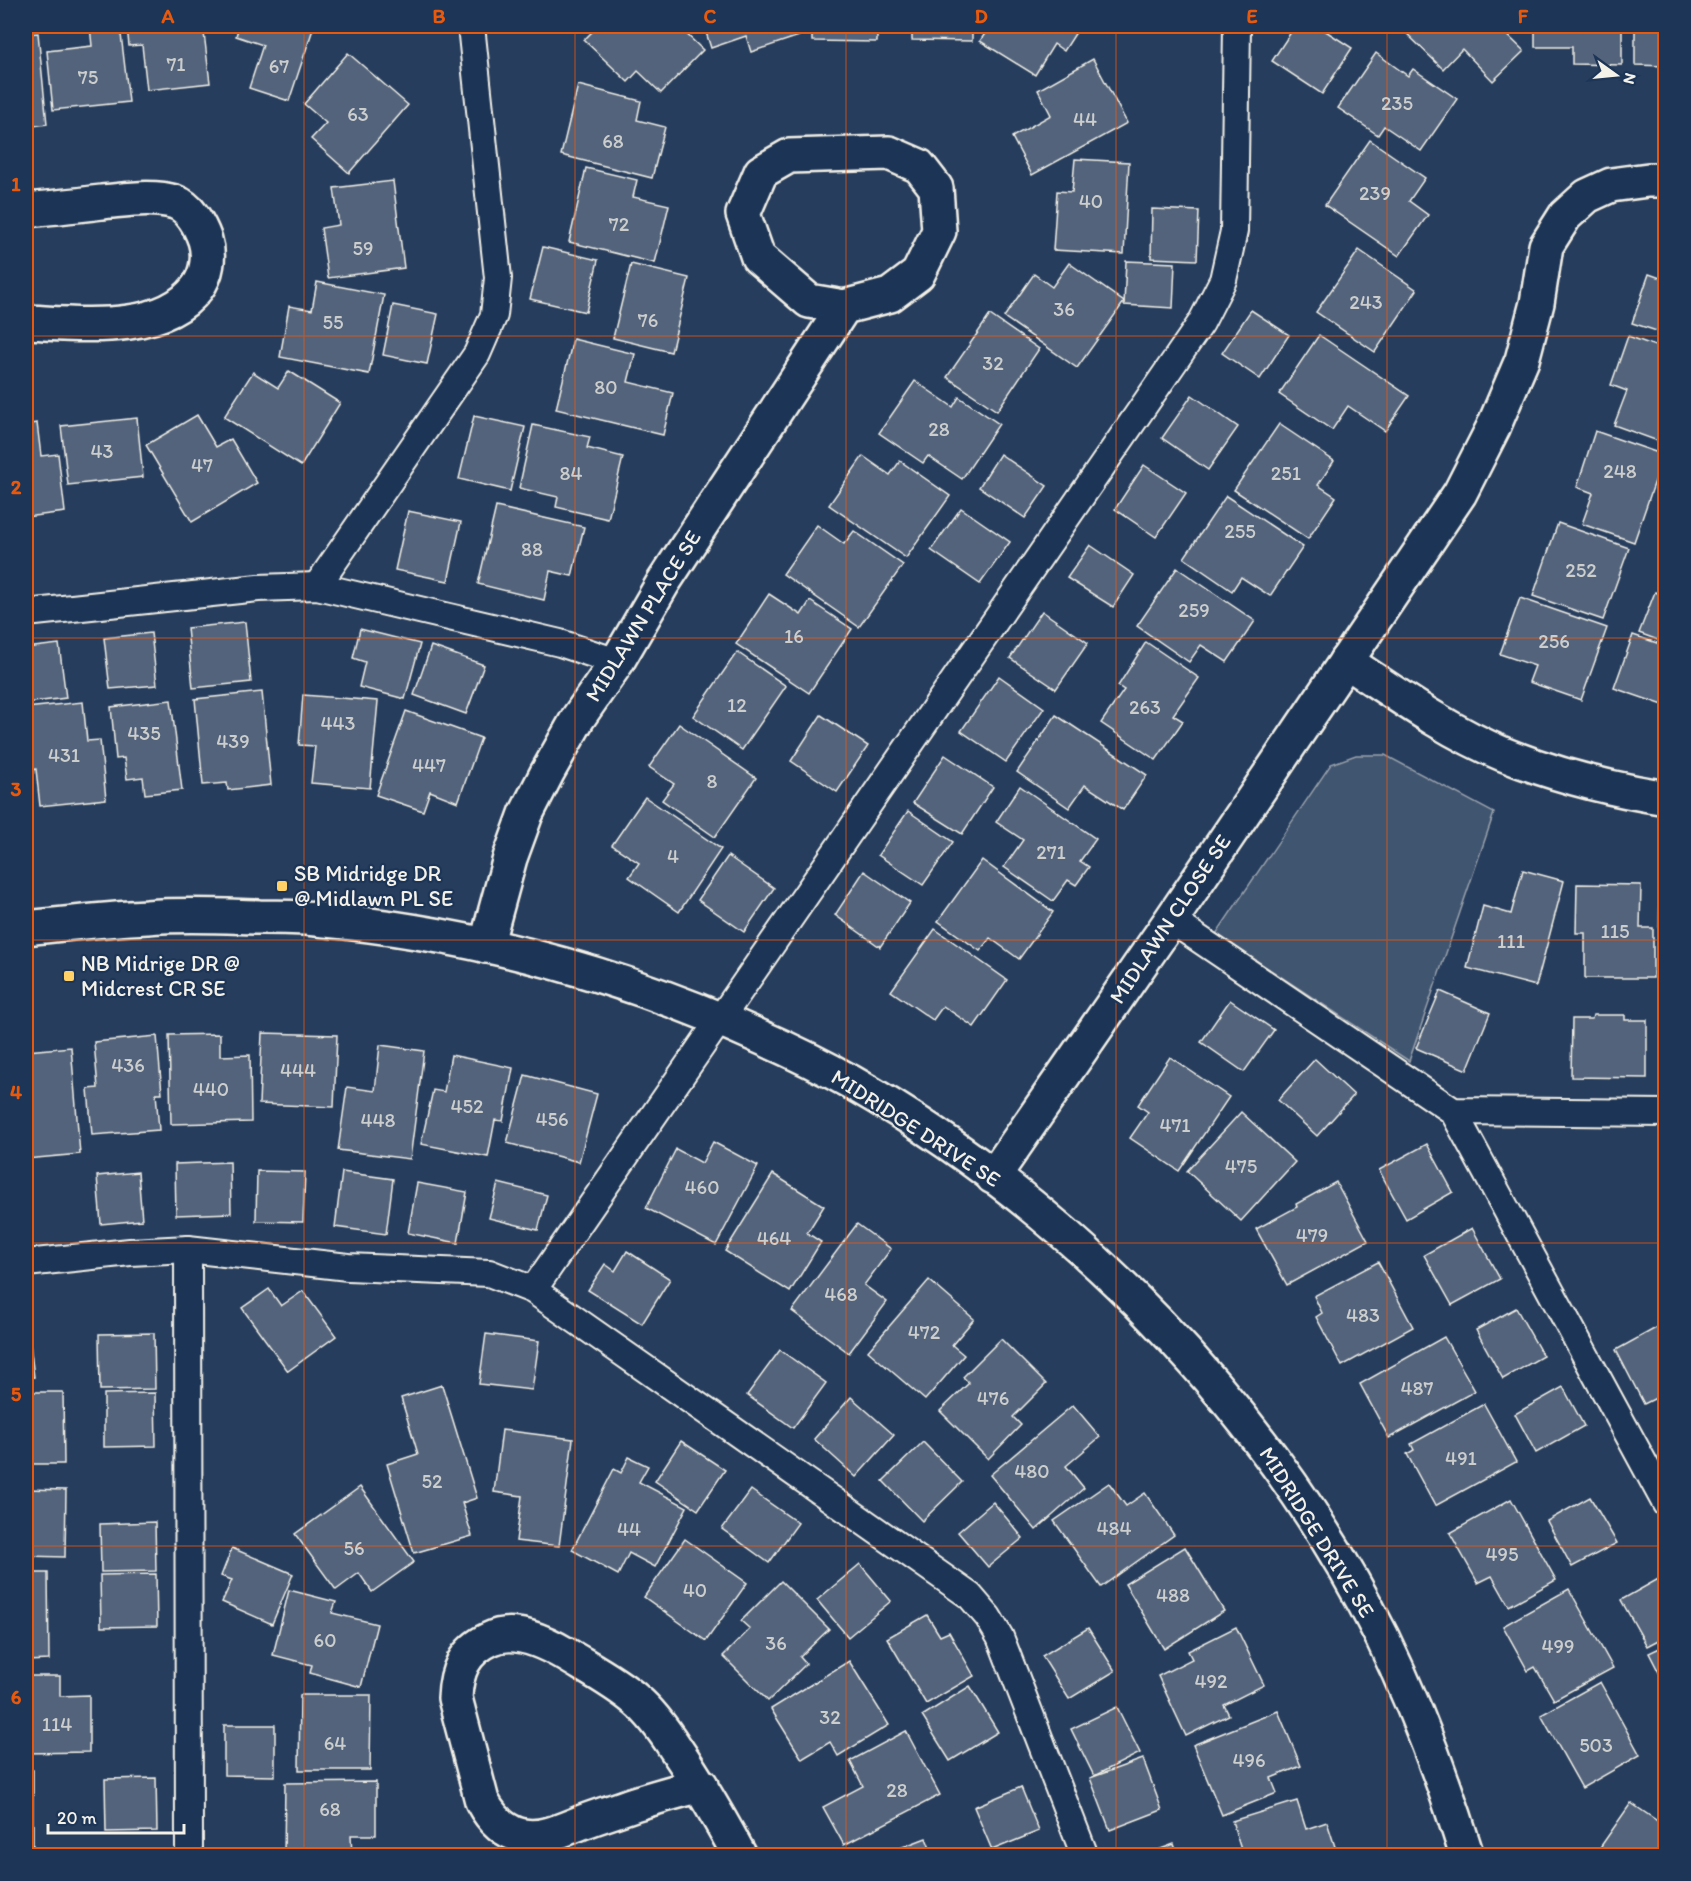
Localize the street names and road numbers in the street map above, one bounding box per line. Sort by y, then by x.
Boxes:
street label: MIDLAWN PLACE SE [579,525,707,707]
street label: MIDLAWN CLOSE SE [1103,829,1237,1009]
street label: MIDRIDGE DRIVE SE [826,1063,1006,1193]
street label: MIDRIDGE DRIVE SE [1254,1442,1380,1622]

